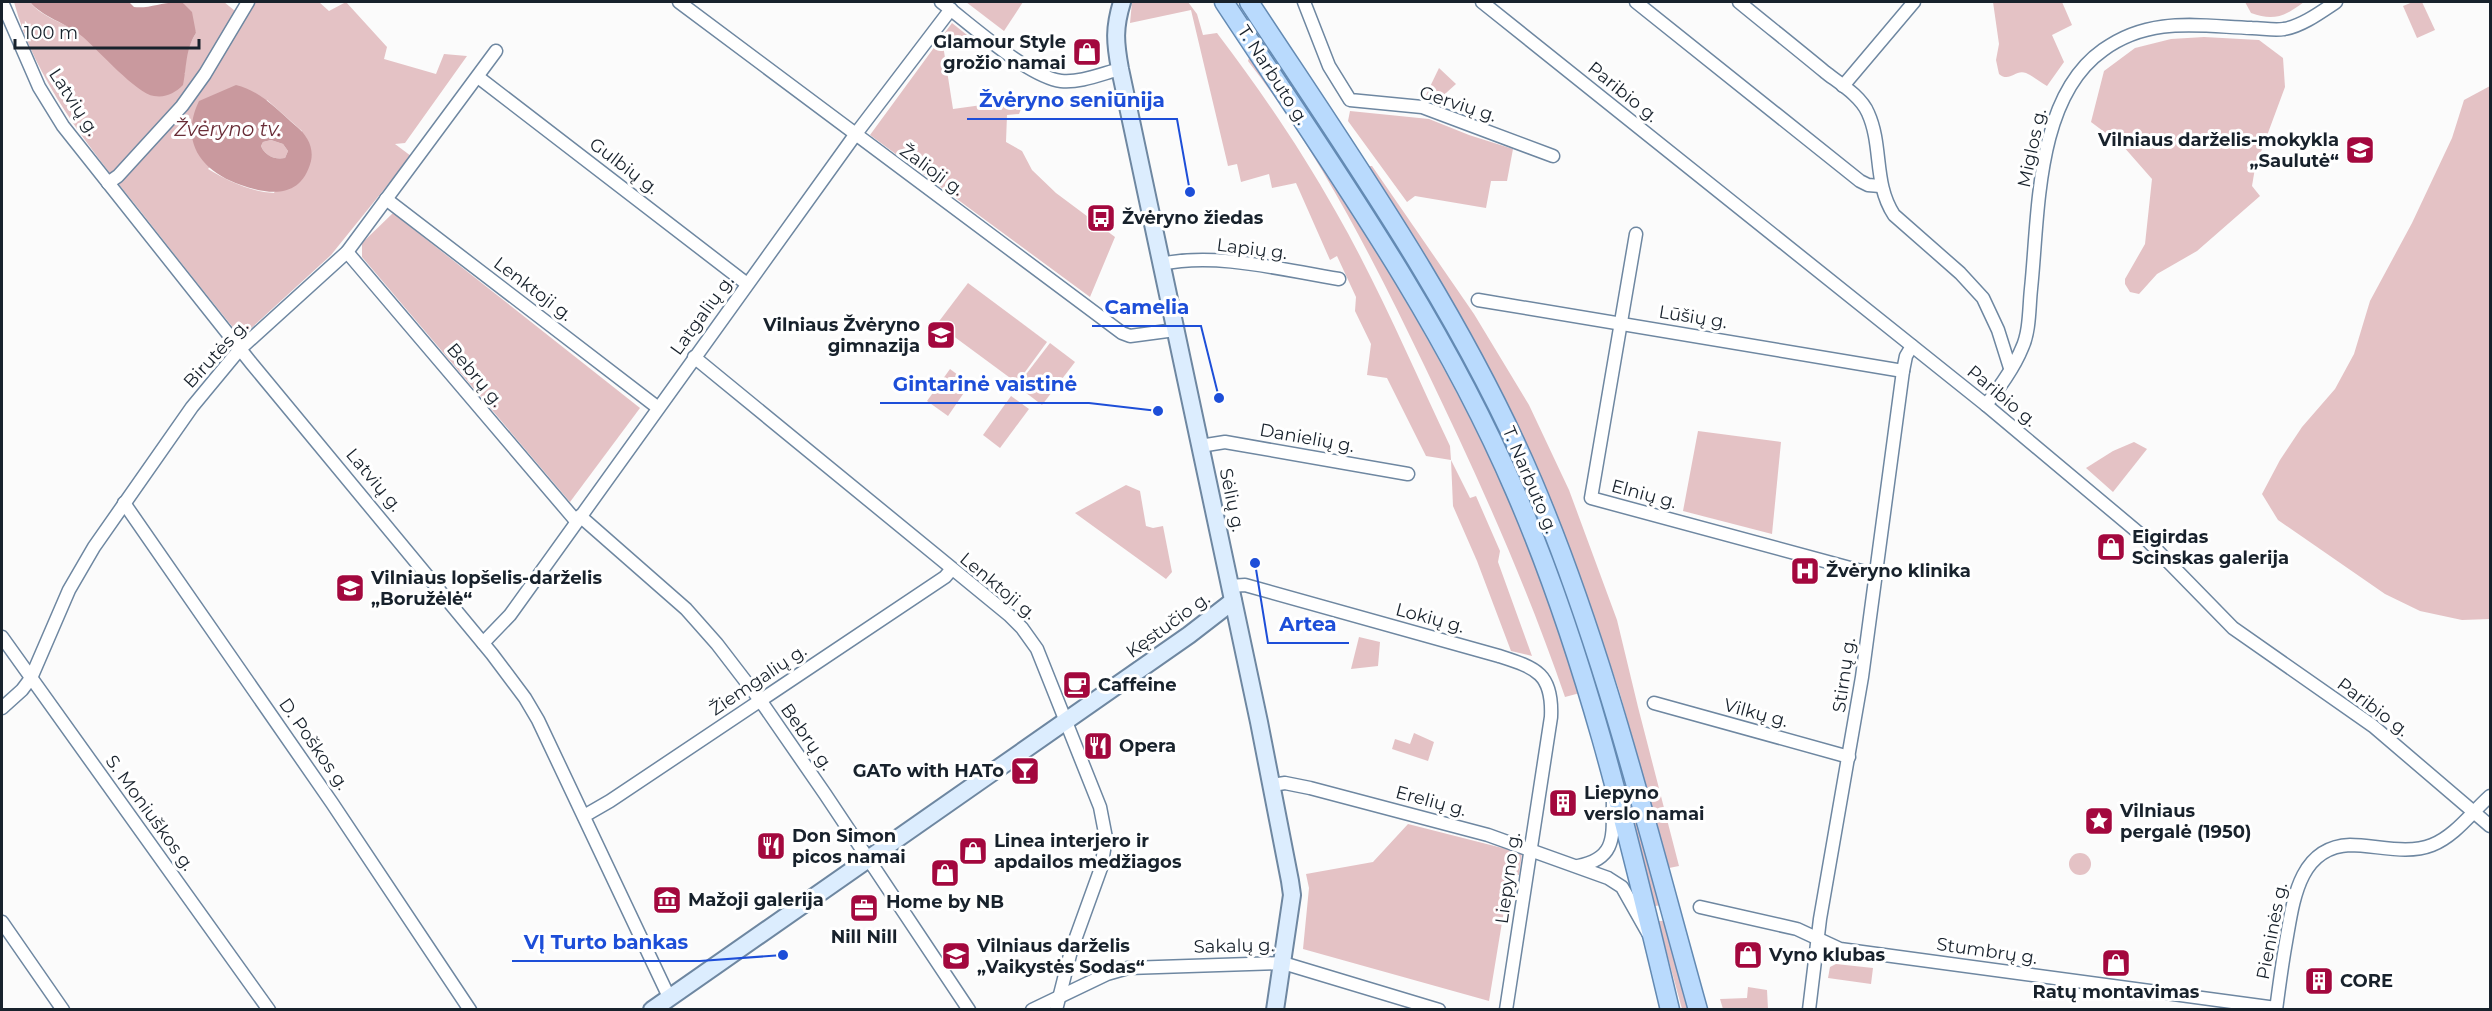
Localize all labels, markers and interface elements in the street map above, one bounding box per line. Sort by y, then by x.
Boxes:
scale bar [15,12,200,50]
street label: T. Narbuto g. [1233,21,1313,129]
text: 100 m [24,22,78,44]
place label: Glamour Style grožio namai [933,31,1066,74]
shop icon: Glamour Style grožio namai [1071,36,1103,68]
street label: Paribio g. [1583,57,1663,127]
street label: Latvių g. [44,64,104,140]
callout: Žvėryno seniūnija [967,81,1177,119]
street label: Gervių g. [1417,81,1499,127]
text: Žvėryno seniūnija [979,88,1165,112]
street label: Miglos g. [2013,107,2051,189]
water label: Žvėryno tv. [173,117,282,141]
place label: Vilniaus darželis-mokykla „Saulutė“ [2097,129,2339,172]
street label: Gulbių g. [585,133,663,199]
school or university icon: Vilniaus darželis-mokykla „Saulutė“ [2344,134,2376,166]
street label: Žalioji g. [896,139,968,201]
bus stop icon: Žvėryno žiedas [1085,202,1117,234]
place label: Žvėryno žiedas [1122,207,1264,229]
street label: Lapių g. [1215,234,1289,264]
street label: Lenktoji g. [489,252,577,326]
street label: Latgalių g. [666,271,738,359]
callout: Camelia [1092,288,1201,326]
text: Camelia [1105,295,1189,319]
street label: Lūšių g. [1657,301,1729,333]
place label: Vilniaus Žvėryno gimnazija [762,314,920,357]
street label: Birutės g. [179,315,253,393]
school or university icon: Vilniaus Žvėryno gimnazija [925,319,957,351]
street label: Bebrų g. [442,339,508,411]
street label: Paribio g. [1963,360,2041,432]
callout: Gintarinė vaistinė [880,365,1089,403]
text: Gintarinė vaistinė [893,372,1077,396]
street label: Danielių g. [1258,419,1356,457]
street label: T. Narbuto g. [1498,423,1562,537]
street label: Latvių g. [341,444,407,516]
street label: Sėlių g. [1215,466,1249,534]
street label: Elnių g. [1609,475,1679,513]
place label: Eigirdas Scinskas galerija [2132,526,2289,569]
shop icon: Eigirdas Scinskas galerija [2095,531,2127,563]
street label: Lenktoji g. [955,548,1041,624]
hospital icon: Žvėryno klinika [1789,555,1821,587]
place label: Žvėryno klinika [1826,560,1971,582]
place label: Vilniaus lopšelis-darželis „Boružėlė“ [370,567,602,610]
school or university icon: Vilniaus lopšelis-darželis „Boružėlė“ [334,572,366,604]
street label: Kęstučio g. [1122,587,1214,663]
street label: Lokių g. [1393,598,1467,638]
callout: Artea [1268,605,1349,643]
text: Artea [1278,612,1337,636]
street label: Stirnų g. [1828,636,1860,714]
street label: Žiemgalių g. [705,640,811,720]
cafe icon: Caffeine [1061,669,1093,701]
street label: Paribio g. [2333,673,2413,741]
place label: Caffeine [1098,674,1177,696]
street label: D. Poškos g. [274,694,354,794]
street label: Vilkų g. [1722,694,1790,732]
street label: Bebrų g. [776,699,838,775]
restaurant icon: Opera [1082,730,1114,762]
place label: Opera [1119,735,1176,757]
street label: S. Moniuškos g. [101,751,199,875]
bar icon: GATo with HATo [1009,755,1041,787]
place label: GATo with HATo [853,760,1004,782]
street label: Erelių g. [1393,781,1469,821]
place label: Liepyno verslo namai [1583,782,1704,825]
building icon: Liepyno verslo namai [1547,787,1579,819]
place label: Vilniaus pergalė (1950) [2119,800,2251,843]
place icon: Vilniaus pergalė (1950) [2083,805,2115,837]
place label: Don Simon picos namai [792,825,906,868]
restaurant icon: Don Simon picos namai [755,830,787,862]
place label: Linea interjero ir apdailos medžiagos [994,830,1182,873]
street label: Liepyno g. [1491,831,1525,925]
shop icon: Linea interjero ir apdailos medžiagos [957,835,989,867]
shop icon: Home by NB [929,857,961,889]
street label: Pieninės g. [2252,881,2292,981]
museum icon: Mažoji galerija [651,884,683,916]
place label: Mažoji galerija [688,889,824,911]
place label: Home by NB [886,891,1004,913]
office icon: Nill Nill [848,892,880,924]
callout: VĮ Turto bankas [512,923,700,961]
place label: Nill Nill [831,926,897,948]
text: VĮ Turto bankas [523,930,689,954]
street label: Stumbrų g. [1935,933,2039,969]
street label: Sakalų g. [1193,934,1275,958]
place label: Vilniaus darželis „Vaikystės Sodas“ [976,935,1145,978]
shop icon: Vyno klubas [1732,939,1764,971]
school or university icon: Vilniaus darželis „Vaikystės Sodas“ [940,940,972,972]
place label: Vyno klubas [1768,944,1886,966]
shop icon: Ratų montavimas [2100,947,2132,979]
building icon: CORE [2303,965,2335,997]
place label: CORE [2340,970,2393,992]
place label: Ratų montavimas [2033,981,2200,1003]

